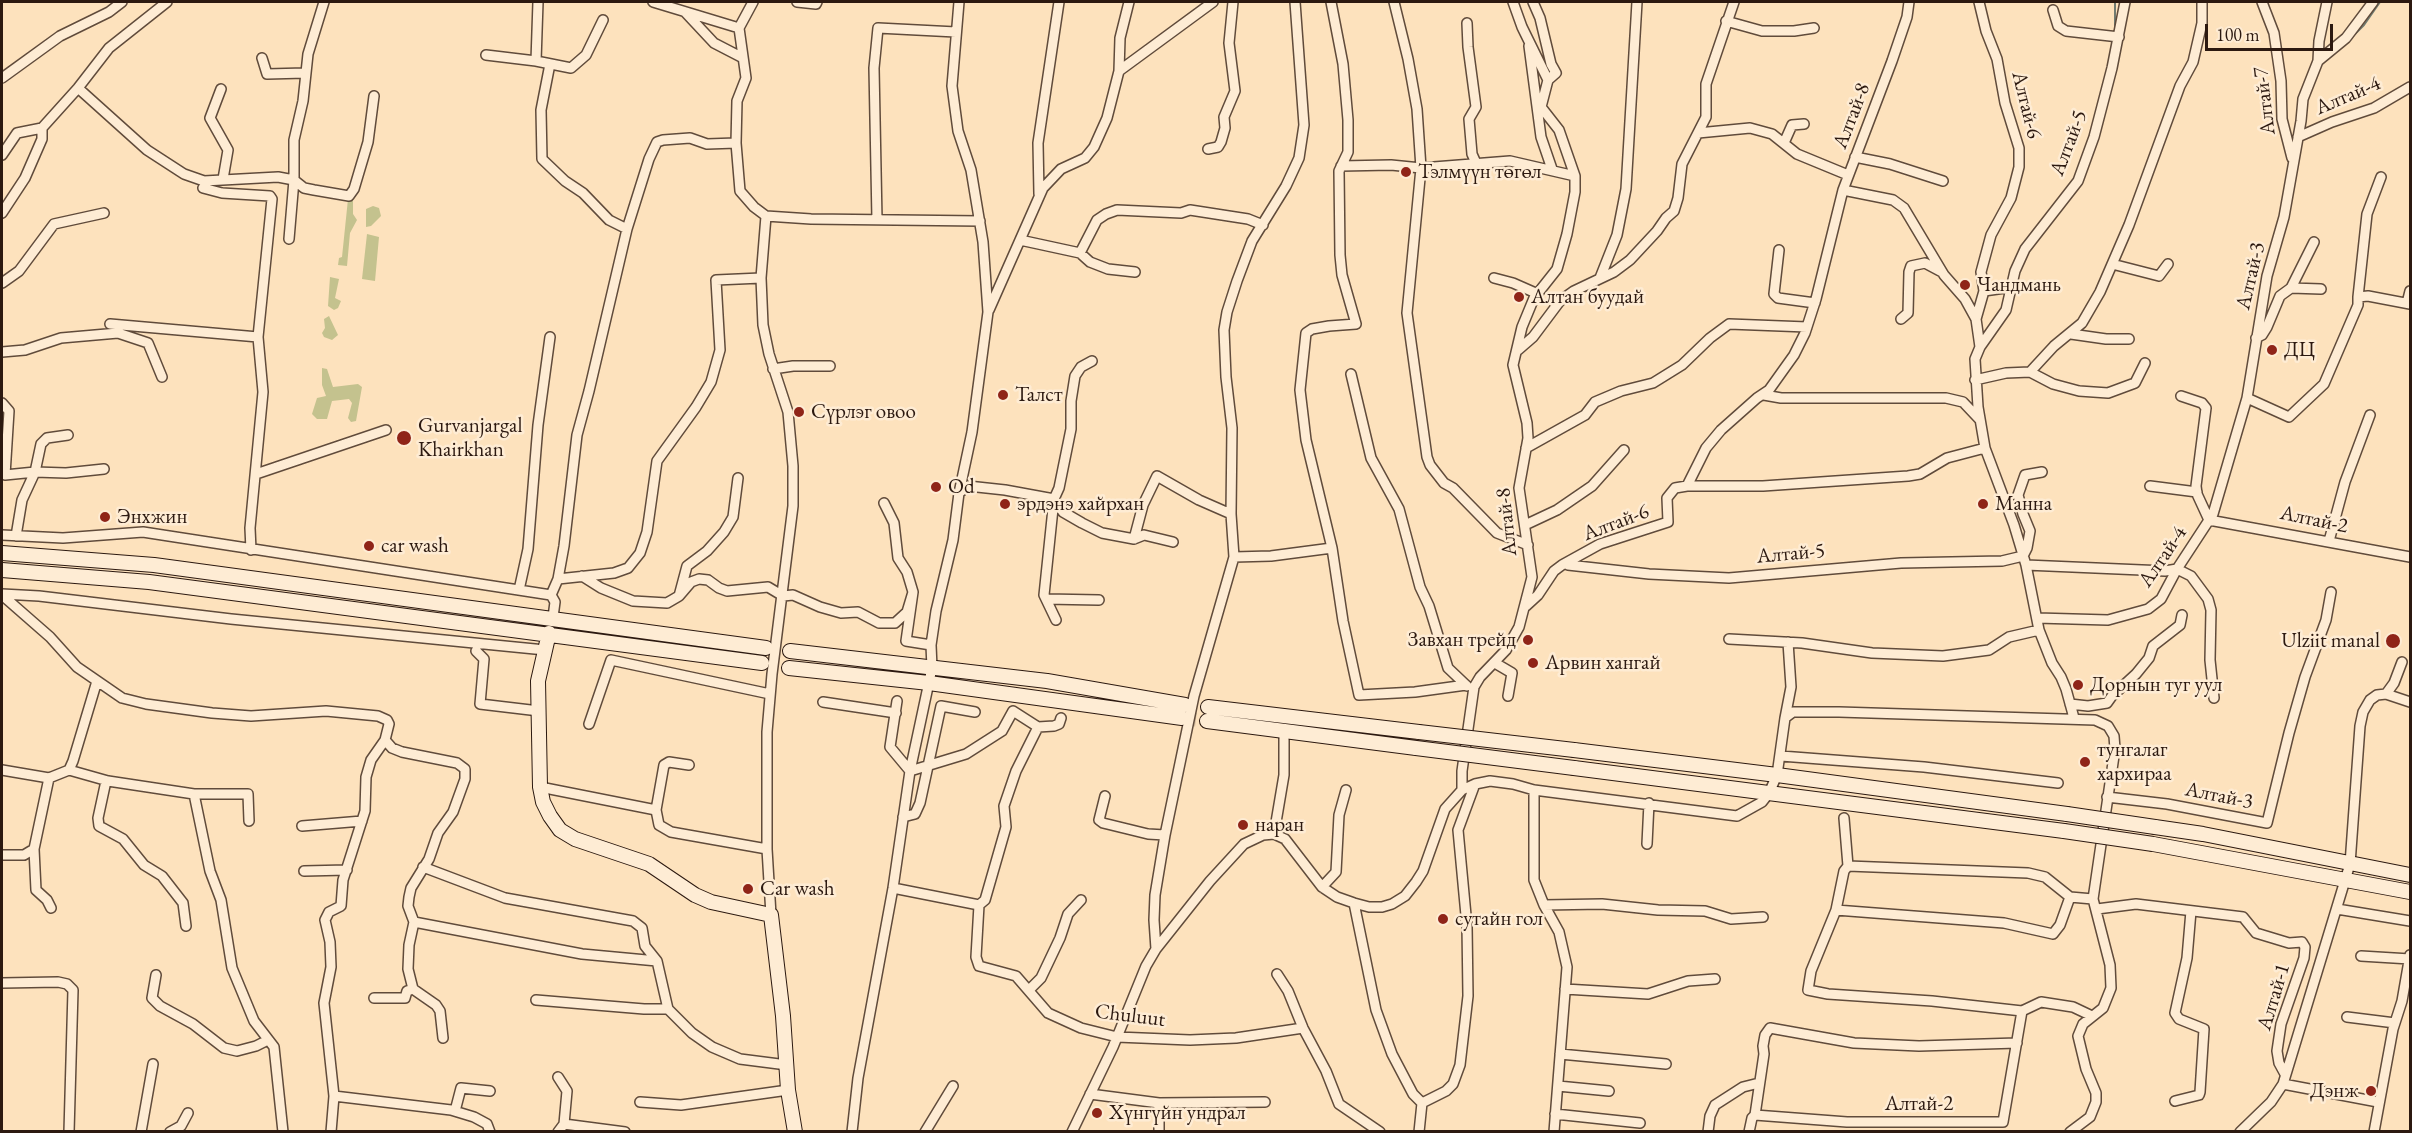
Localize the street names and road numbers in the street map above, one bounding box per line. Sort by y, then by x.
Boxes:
street label: Алтай-7 [2248,65,2282,137]
street label: Алтай-6 [2005,69,2047,141]
street label: Алтай-4 [2312,71,2384,121]
street label: Алтай-8 [1828,79,1876,153]
street label: Алтай-5 [2045,106,2093,180]
street label: Алтай-3 [2231,240,2271,312]
street label: Алтай-8 [1491,487,1523,557]
street label: Алтай-6 [1579,499,1653,547]
street label: Алтай-2 [2278,501,2350,539]
street label: Алтай-4 [2133,522,2193,592]
street label: Алтай-5 [1756,538,1826,570]
street label: Алтай-3 [2183,777,2255,815]
street label: Алтай-1 [2252,961,2296,1033]
street label: Chuluut [1093,999,1167,1033]
street label: Алтай-2 [1885,1091,1953,1117]

